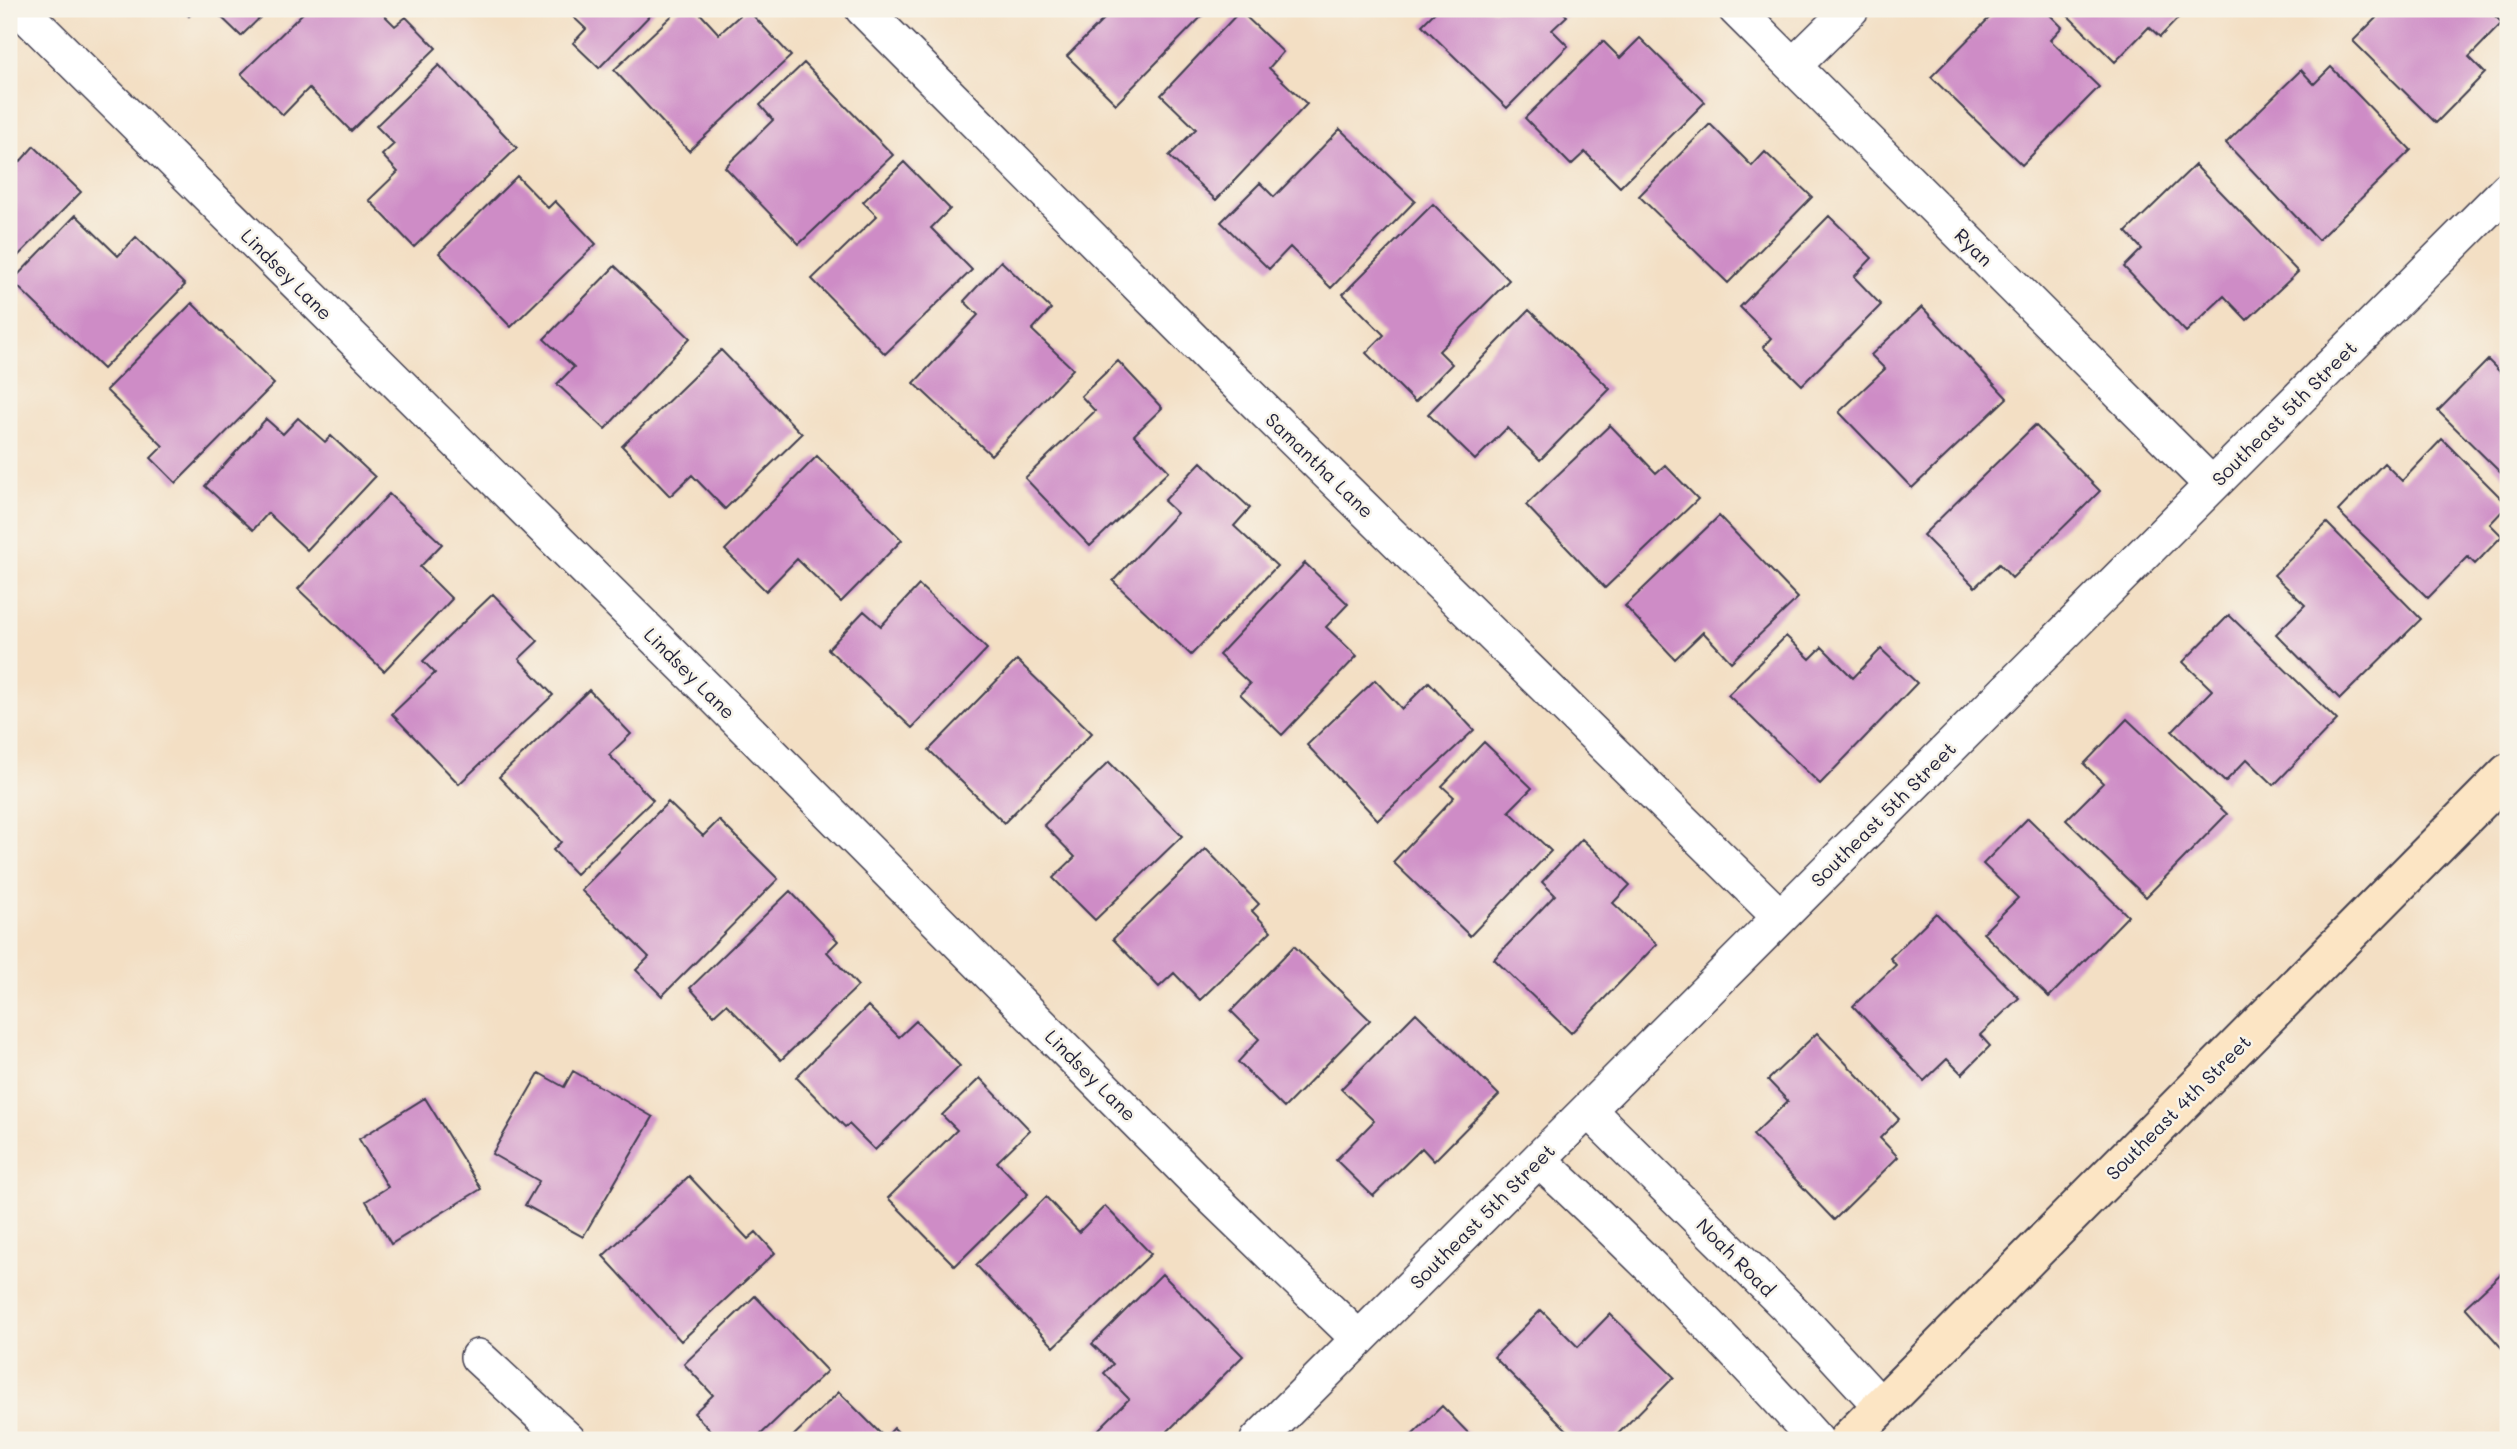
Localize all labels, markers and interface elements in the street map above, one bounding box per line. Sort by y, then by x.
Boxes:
street label: Ryan [1949,222,1999,272]
street label: Lindsey Lane [236,223,338,325]
street label: Southeast 5th Street [2206,335,2362,491]
street label: Samantha Lane [1261,407,1379,523]
street label: Lindsey Lane [639,622,741,724]
street label: Southeast 5th Street [1805,736,1961,892]
street label: Lindsey Lane [1040,1024,1142,1126]
street label: Southeast 4th Street [2100,1029,2256,1185]
street label: Southeast 5th Street [1404,1138,1560,1294]
street label: Noah Road [1691,1212,1781,1302]

